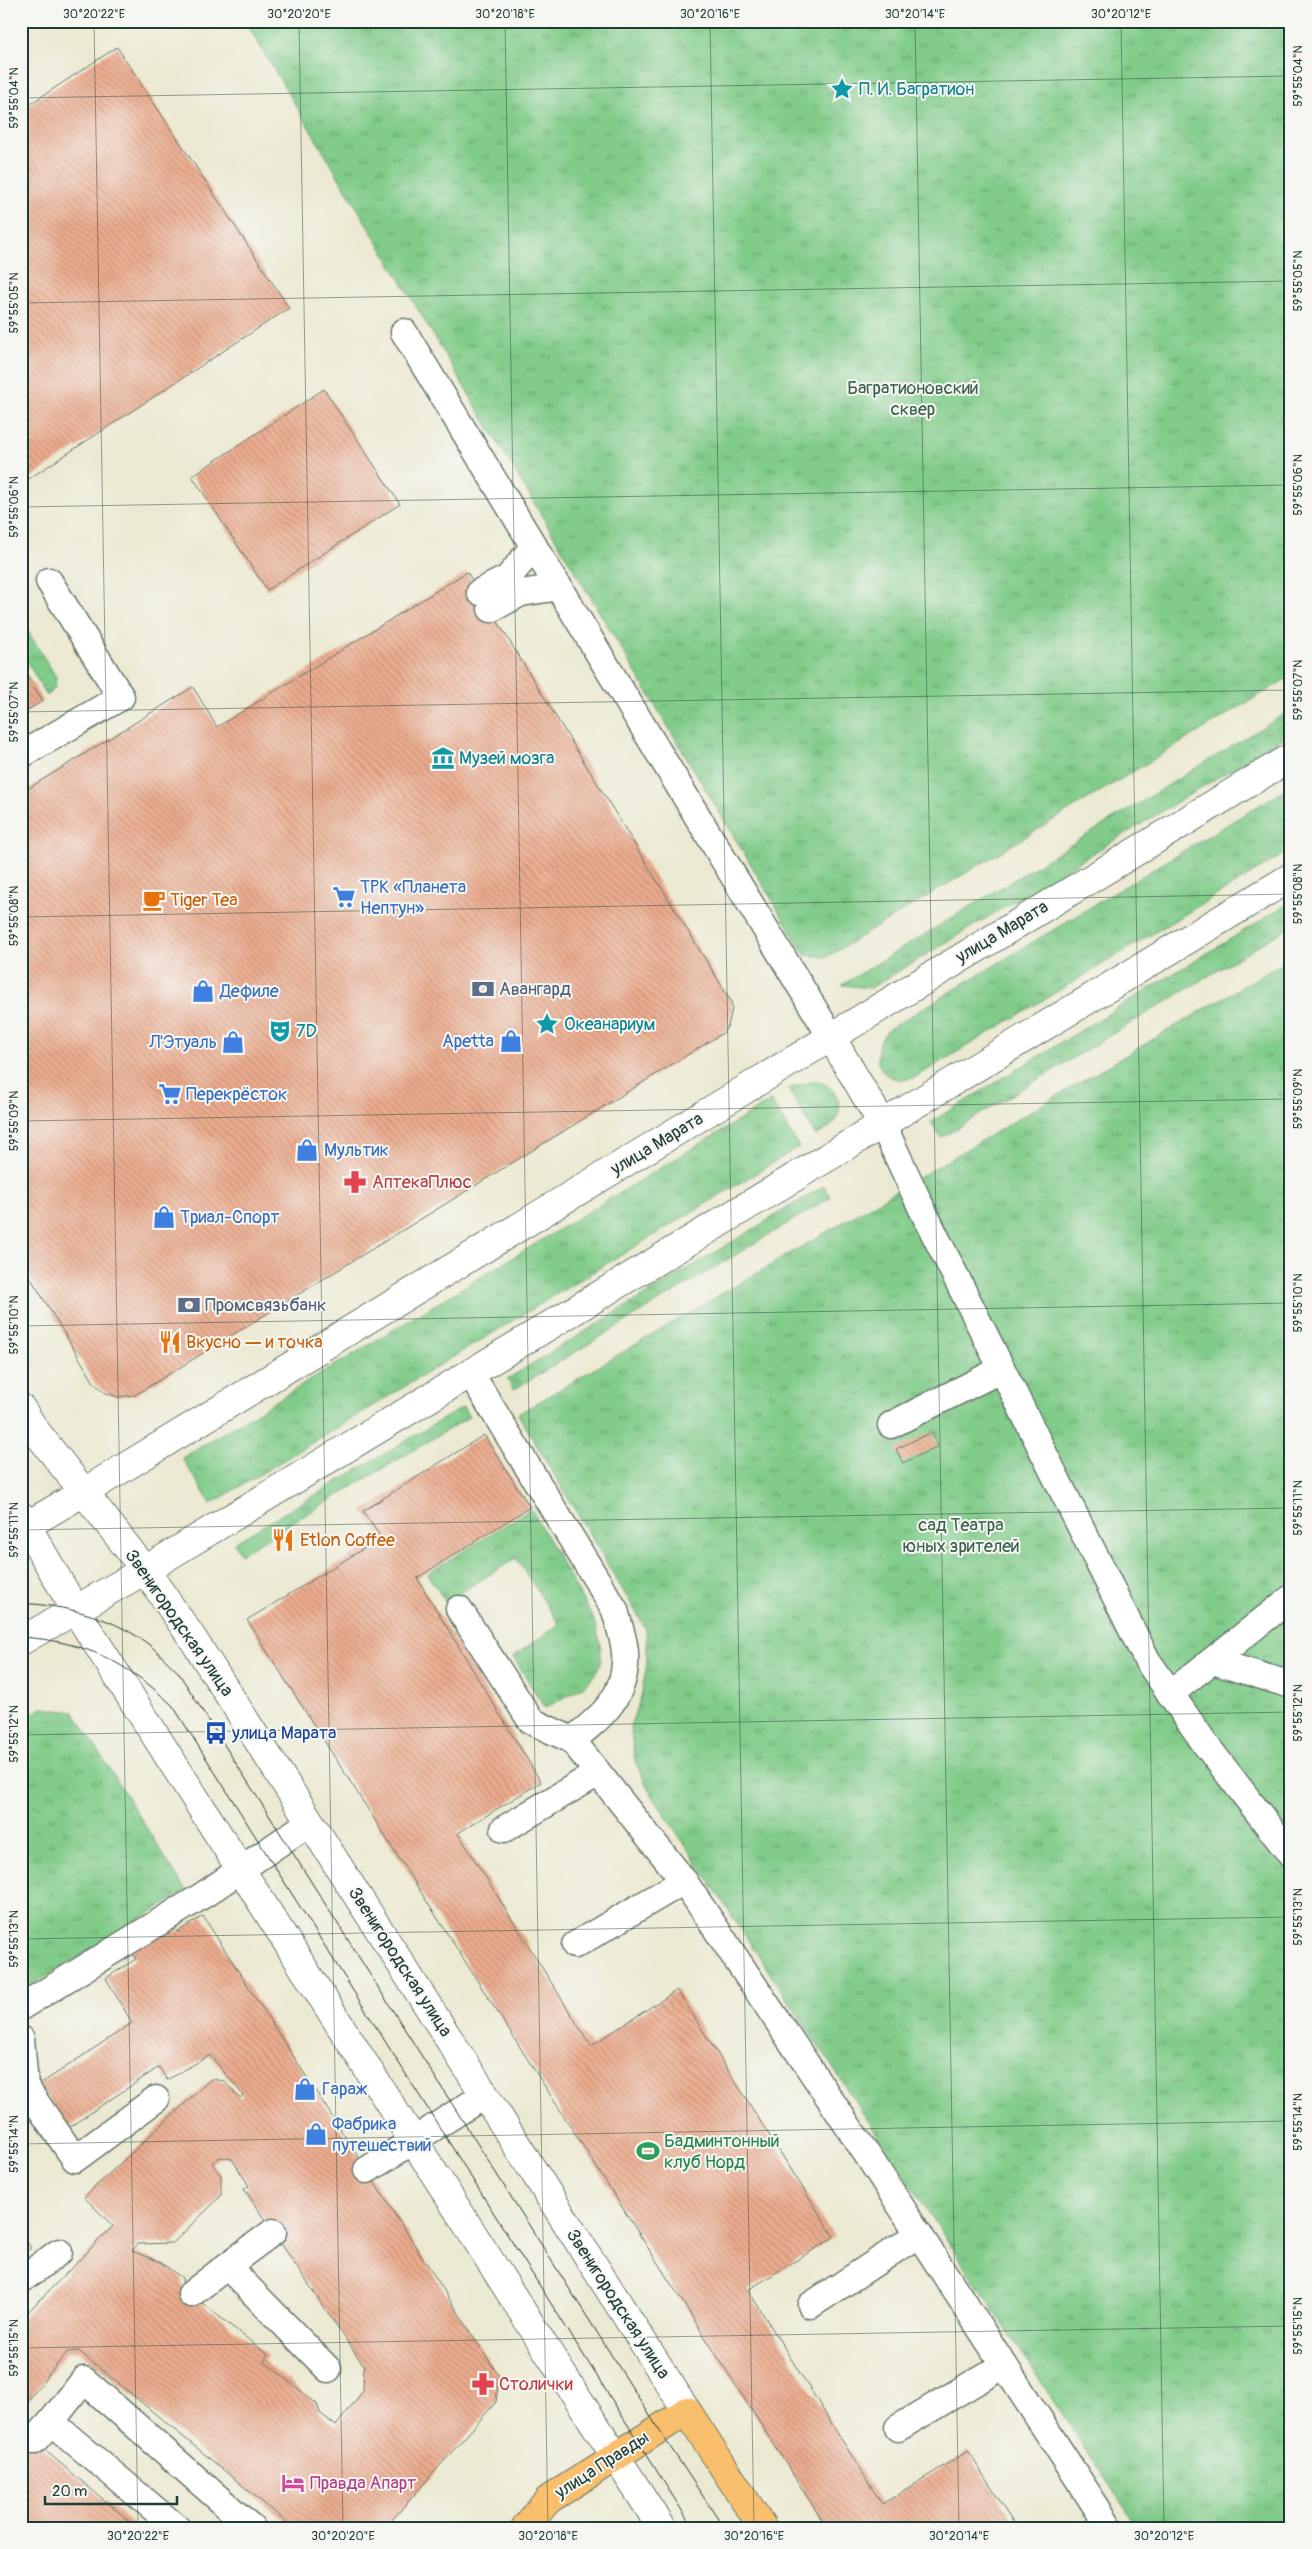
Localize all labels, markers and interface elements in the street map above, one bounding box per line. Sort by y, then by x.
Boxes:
text: 30°20'22"E [63,7,125,22]
text: 30°20'20"E [267,7,331,22]
text: 30°20'18"E [475,7,535,22]
text: 30°20'16"E [680,7,740,22]
text: 30°20'14"E [885,7,945,22]
text: 30°20'12"E [1091,7,1151,22]
text: 59°55'04"N [1291,45,1306,107]
text: 59°55'04"N [7,67,22,129]
place icon: П. И. Багратион [829,76,855,102]
place label: П. И. Багратион [859,78,974,101]
text: 59°55'05"N [1291,250,1306,312]
text: 59°55'05"N [7,272,22,334]
park label: Багратионовский сквер [847,377,979,421]
text: 59°55'06"N [1291,454,1306,516]
text: 59°55'06"N [7,476,22,538]
text: 59°55'07"N [1291,660,1306,720]
text: 59°55'07"N [7,682,22,742]
museum icon: Музей мозга [430,745,456,771]
place label: Музей мозга [459,747,554,770]
text: 59°55'08"N [1291,864,1306,924]
place label: ТРК «Планета Нептун» [360,876,466,920]
supermarket icon: ТРК «Планета Нептун» [331,884,357,910]
text: 59°55'08"N [7,886,22,946]
cafe icon: Tiger Tea [141,887,167,913]
place label: Tiger Tea [170,889,238,912]
street label: улица Марата [951,895,1053,969]
bank icon: Авангард [470,976,496,1002]
shop icon: Дефиле [190,978,216,1004]
place label: Авангард [499,978,571,1001]
place label: Дефиле [219,980,279,1003]
place icon: Океанариум [534,1011,560,1037]
place label: Океанариум [564,1013,655,1036]
theatre icon: 7D [267,1018,293,1044]
place label: 7D [296,1020,317,1043]
shop icon: Apetta [498,1028,524,1054]
shop icon: Л'Этуаль [220,1029,246,1055]
place label: Apetta [442,1030,494,1053]
place label: Л'Этуаль [148,1031,217,1054]
text: 59°55'09"N [1291,1069,1306,1129]
supermarket icon: Перекрёсток [157,1081,183,1107]
place label: Перекрёсток [186,1083,287,1106]
text: 59°55'09"N [7,1091,22,1151]
street label: улица Марата [606,1107,708,1181]
shop icon: Мультик [294,1137,320,1163]
place label: Мультик [324,1139,389,1162]
pharmacy icon: АптекаПлюс [342,1169,368,1195]
place label: АптекаПлюс [372,1171,472,1194]
shop icon: Триал-Спорт [151,1204,177,1230]
place label: Триал-Спорт [180,1206,279,1229]
text: 59°55'10"N [1291,1273,1306,1333]
bank icon: Промсвязьбанк [176,1292,202,1318]
place label: Промсвязьбанк [205,1294,326,1317]
text: 59°55'10"N [7,1295,22,1355]
restaurant icon: Вкусно — и точка [157,1329,183,1355]
place label: Вкусно — и точка [186,1331,323,1354]
text: 59°55'11"N [1291,1480,1306,1536]
text: 59°55'11"N [7,1502,22,1558]
park label: сад Театра юных зрителей [902,1514,1020,1558]
restaurant icon: Etlon Coffee [270,1527,296,1553]
place label: Etlon Coffee [300,1529,395,1552]
street label: Звенигородская улица [120,1545,238,1701]
text: 59°55'12"N [1291,1684,1306,1742]
text: 59°55'12"N [7,1705,22,1763]
bus stop icon: улица Марата [203,1720,229,1746]
place label: улица Марата [231,1722,336,1745]
street label: Звенигородская улица [343,1883,457,2041]
text: 59°55'13"N [1291,1888,1306,1946]
text: 59°55'13"N [7,1910,22,1968]
shop icon: Гараж [292,2076,318,2102]
place label: Гараж [322,2078,368,2101]
text: 59°55'14"N [1291,2093,1306,2151]
place label: Фабрика путешествий [332,2113,432,2157]
text: 59°55'14"N [7,2115,22,2173]
shop icon: Фабрика путешествий [303,2121,329,2147]
place label: Бадминтонный клуб Норд [664,2130,780,2174]
sports icon: Бадминтонный клуб Норд [635,2138,661,2164]
street label: Звенигородская улица [561,2225,675,2383]
text: 59°55'15"N [1291,2297,1306,2355]
text: 59°55'15"N [7,2319,22,2377]
pharmacy icon: Столички [470,2371,496,2397]
place label: Столички [499,2373,573,2396]
street label: улица Правды [550,2426,653,2504]
hotel icon: Правда Апарт [280,2470,306,2496]
place label: Правда Апарт [310,2472,416,2495]
scale bar [45,2474,178,2506]
text: 20 m [52,2482,87,2501]
text: 30°20'22"E [107,2529,169,2544]
text: 30°20'20"E [311,2529,375,2544]
text: 30°20'18"E [518,2529,578,2544]
text: 30°20'16"E [724,2529,784,2544]
text: 30°20'14"E [929,2529,989,2544]
text: 30°20'12"E [1134,2529,1194,2544]

